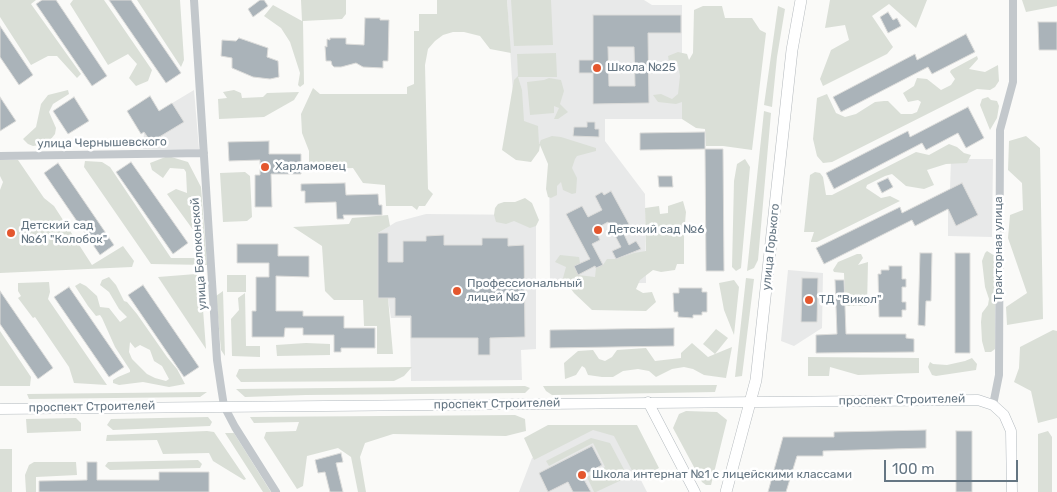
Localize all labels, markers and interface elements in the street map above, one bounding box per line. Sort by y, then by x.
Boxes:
place label: Школа №25 [607,61,676,75]
marker: Школа №25 [591,62,603,74]
street label: улица Чернышевского [37,135,167,151]
place label: Харламовец [275,160,346,174]
marker: Харламовец [259,161,271,173]
street label: Тракторная улица [992,196,1006,302]
street label: улица Белоконской [188,197,210,311]
street label: улица Горького [759,203,783,291]
place label: Детский сад №61 "Колобок" [21,219,107,247]
place label: Детский сад №6 [608,223,704,237]
marker: Детский сад №6 [592,224,604,236]
marker: Детский сад №61 "Колобок" [5,227,17,239]
place label: Профессиональный лицей №7 [467,277,582,305]
marker: Профессиональный лицей №7 [451,285,463,297]
place label: ТД "Викол" [819,293,881,307]
marker: ТД "Викол" [803,294,815,306]
street label: проспект Строителей [839,392,965,408]
street label: проспект Строителей [434,396,560,412]
street label: проспект Строителей [29,399,155,415]
scale bar [887,450,1021,482]
text: 100 m [892,460,934,478]
place label: Школа интернат №1 с лицейскими классами [592,468,852,482]
marker: Школа интернат №1 с лицейскими классами [576,469,588,481]

